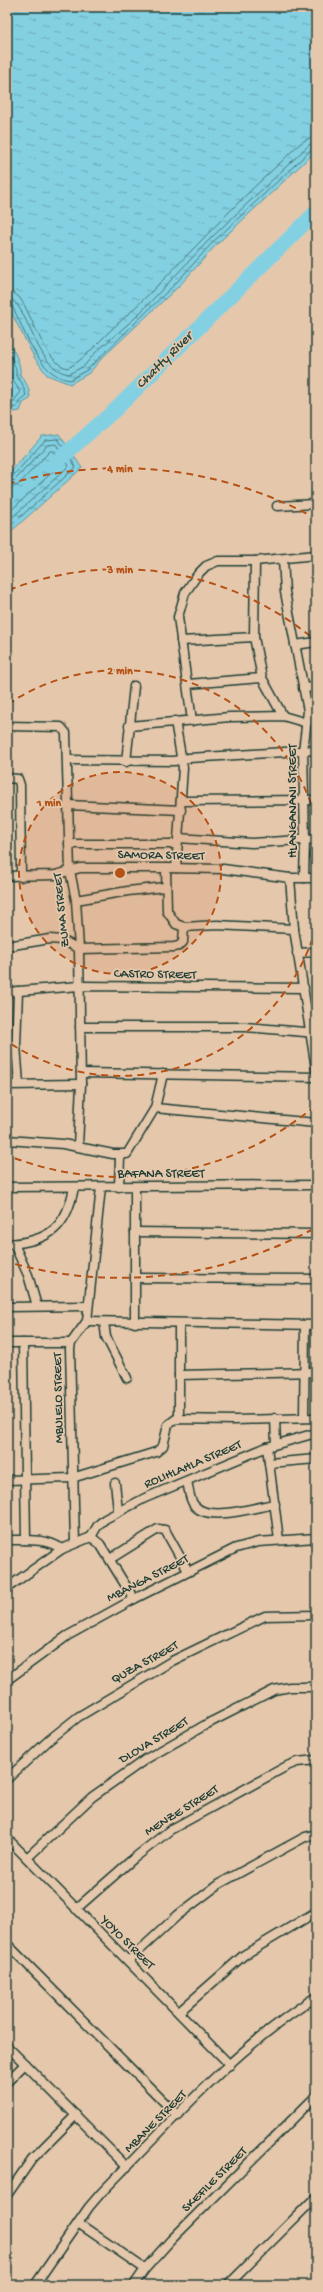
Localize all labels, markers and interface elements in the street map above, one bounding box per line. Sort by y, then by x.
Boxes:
water label: Chatty River [133,327,199,393]
text: 4 min [106,463,133,477]
text: 3 min [106,564,133,578]
text: 2 min [107,665,133,679]
street label: HLANGANANI STREET [286,743,301,858]
text: 1 min [36,797,62,811]
street label: SAMORA STREET [117,848,206,864]
centre of rings [113,866,127,880]
street label: ZUMA STREET [51,871,73,948]
street label: CASTRO STREET [114,967,197,983]
street label: BAFANA STREET [117,1167,205,1182]
street label: MBULELO STREET [51,1352,67,1443]
street label: ROLIHLAHLA STREET [142,1437,245,1492]
street label: MBANGA STREET [105,1551,192,1606]
street label: QUZA STREET [109,1638,182,1688]
street label: DLOVA STREET [116,1714,192,1768]
street label: MENZE STREET [142,1782,223,1840]
street label: YOYO STREET [96,1912,158,1974]
street label: MBANE STREET [122,2087,191,2156]
street label: SKEFILE STREET [179,2144,251,2216]

